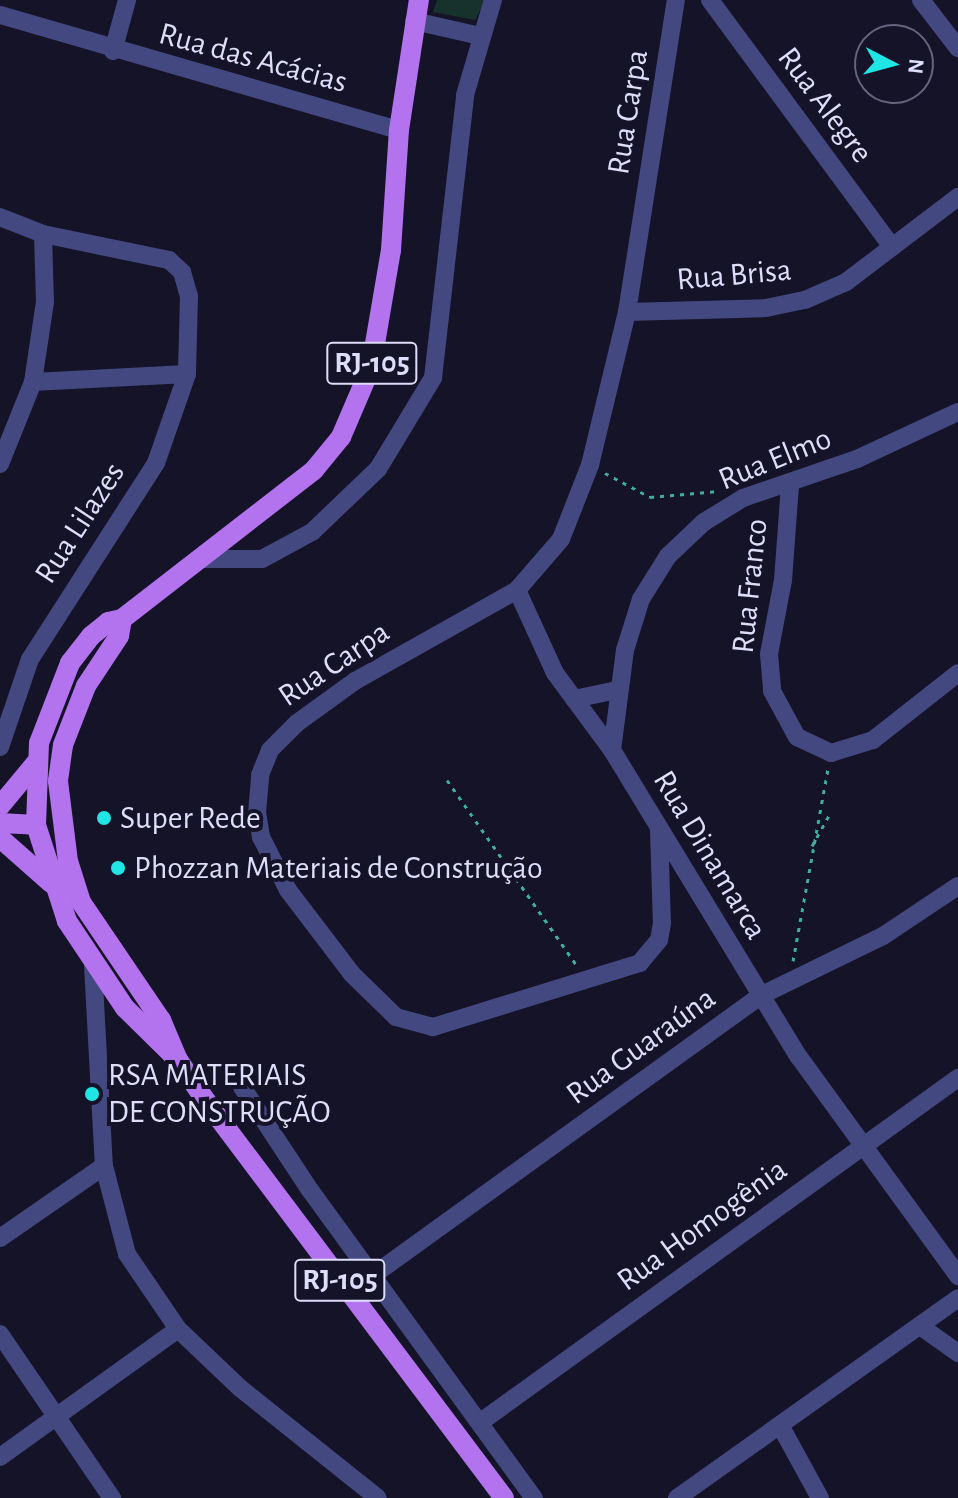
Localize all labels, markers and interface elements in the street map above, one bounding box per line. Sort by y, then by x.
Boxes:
street label: Rua das Acácias [155,14,351,102]
north arrow [854,24,934,104]
street label: Rua Alegre [769,40,881,170]
street label: Rua Carpa [599,47,657,177]
text: N [904,58,928,75]
street label: Rua Brisa [675,251,793,299]
road number: RJ-105 [326,337,418,389]
street label: Rua Elmo [713,419,837,499]
street label: Rua Lilazes [27,455,133,591]
street label: Rua Franco [724,517,776,655]
street label: Rua Carpa [271,613,397,715]
street label: Rua Dinamarca [645,764,775,946]
place label: Super Rede [120,799,261,837]
marker: Super Rede [95,809,113,827]
place label: Phozzan Materiais de Construção [134,849,543,887]
marker: Phozzan Materiais de Construção [109,859,127,877]
street label: Rua Guaraúna [559,979,723,1113]
place label: RSA MATERIAIS DE CONSTRUÇÃO [108,1057,331,1132]
marker: RSA MATERIAIS DE CONSTRUÇÃO [83,1085,101,1103]
street label: Rua Homogênia [609,1150,795,1300]
road number: RJ-105 [294,1254,386,1306]

